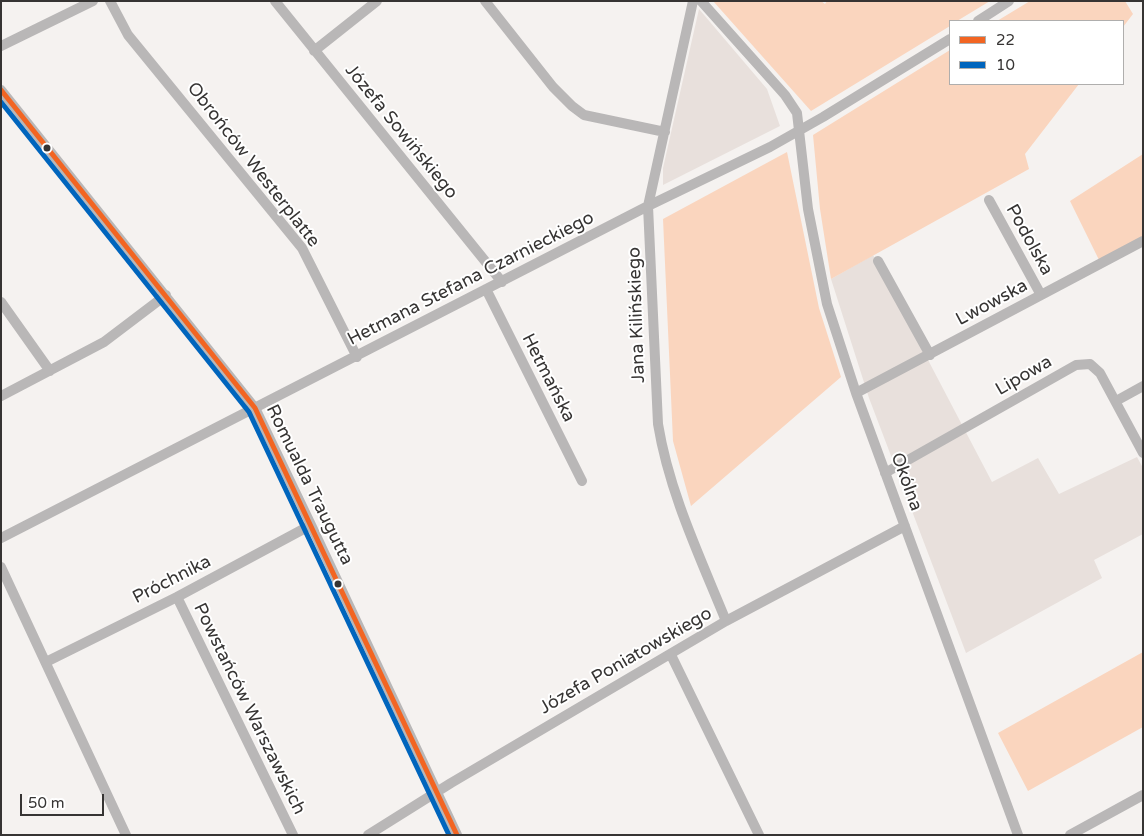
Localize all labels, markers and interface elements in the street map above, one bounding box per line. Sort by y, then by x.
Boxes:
legend [949,20,1124,85]
text: 22 [996,31,1015,49]
text: 10 [996,56,1015,74]
street label: Józefa Sowińskiego [340,60,462,204]
street label: Obrońców Westerplatte [182,78,324,252]
unlabelled marker [42,143,52,153]
street label: Podolska [1001,201,1057,279]
street label: Hetmana Stefana Czarnieckiego [344,207,598,351]
street label: Jana Kilińskiego [624,247,650,383]
street label: Lwowska [953,275,1031,331]
street label: Hetmańska [516,330,580,426]
street label: Lipowa [992,351,1056,401]
street label: Romualda Traugutta [261,401,357,569]
street label: Okólna [885,450,927,514]
street label: Próchnika [129,551,215,609]
unlabelled marker [333,579,343,589]
street label: Powstańców Warszawskich [188,600,310,818]
street label: Józefa Poniatowskiego [536,603,716,719]
scale bar [22,784,106,816]
text: 50 m [28,794,65,812]

